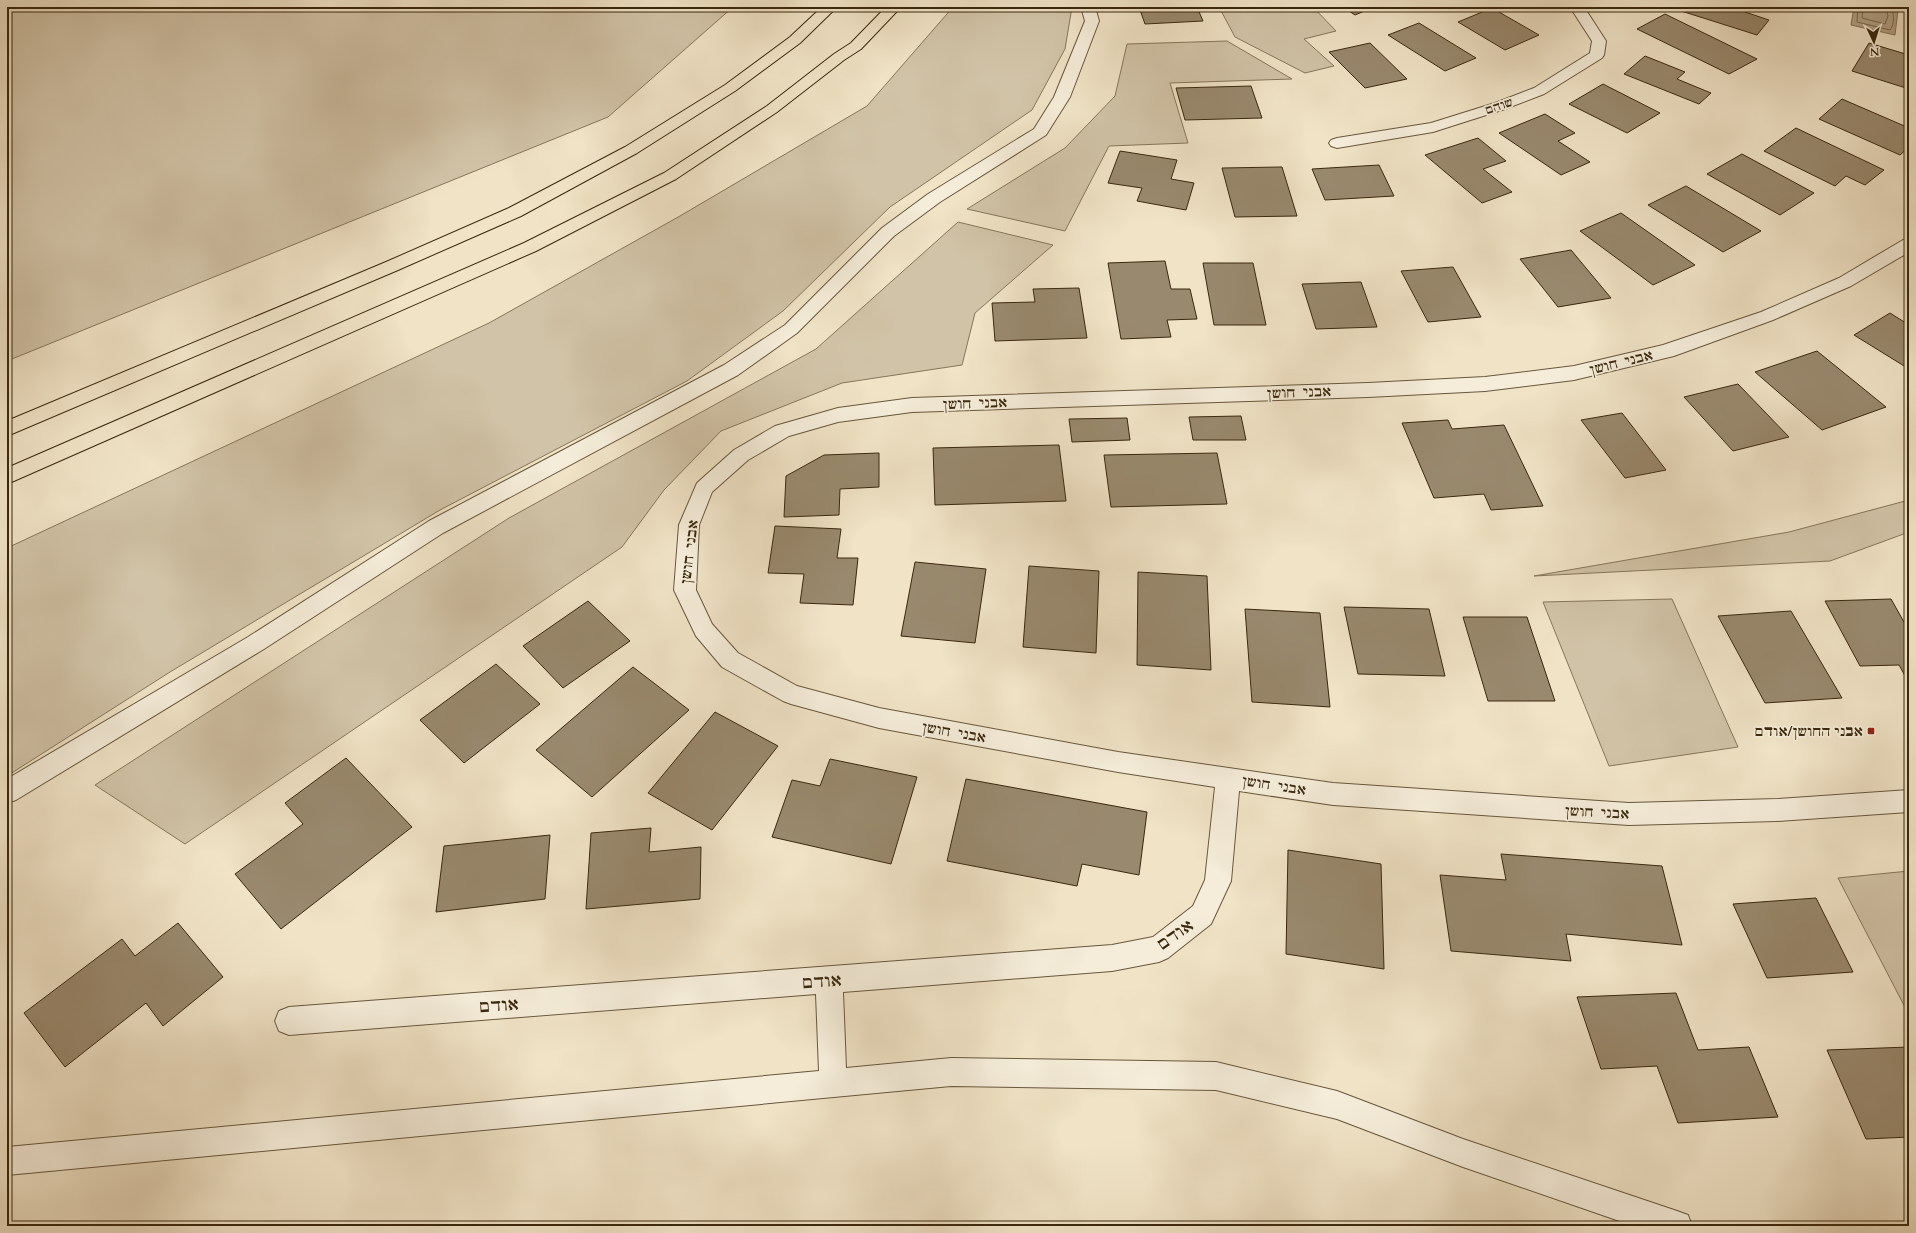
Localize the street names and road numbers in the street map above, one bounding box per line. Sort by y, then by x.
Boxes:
street label: שוהם [1483,94,1515,118]
street label: אבני חושן [1587,345,1655,380]
street label: אבני חושן [1266,382,1332,403]
street label: אבני חושן [942,393,1008,414]
street label: אבני חושן [676,519,703,585]
street label: אבני חושן [920,718,988,747]
street label: אבני חושן [1240,771,1307,800]
street label: אבני חושן [1564,801,1630,824]
street label: אודם [1153,914,1198,955]
street label: אודם [802,969,843,994]
street label: אודם [479,993,520,1018]

